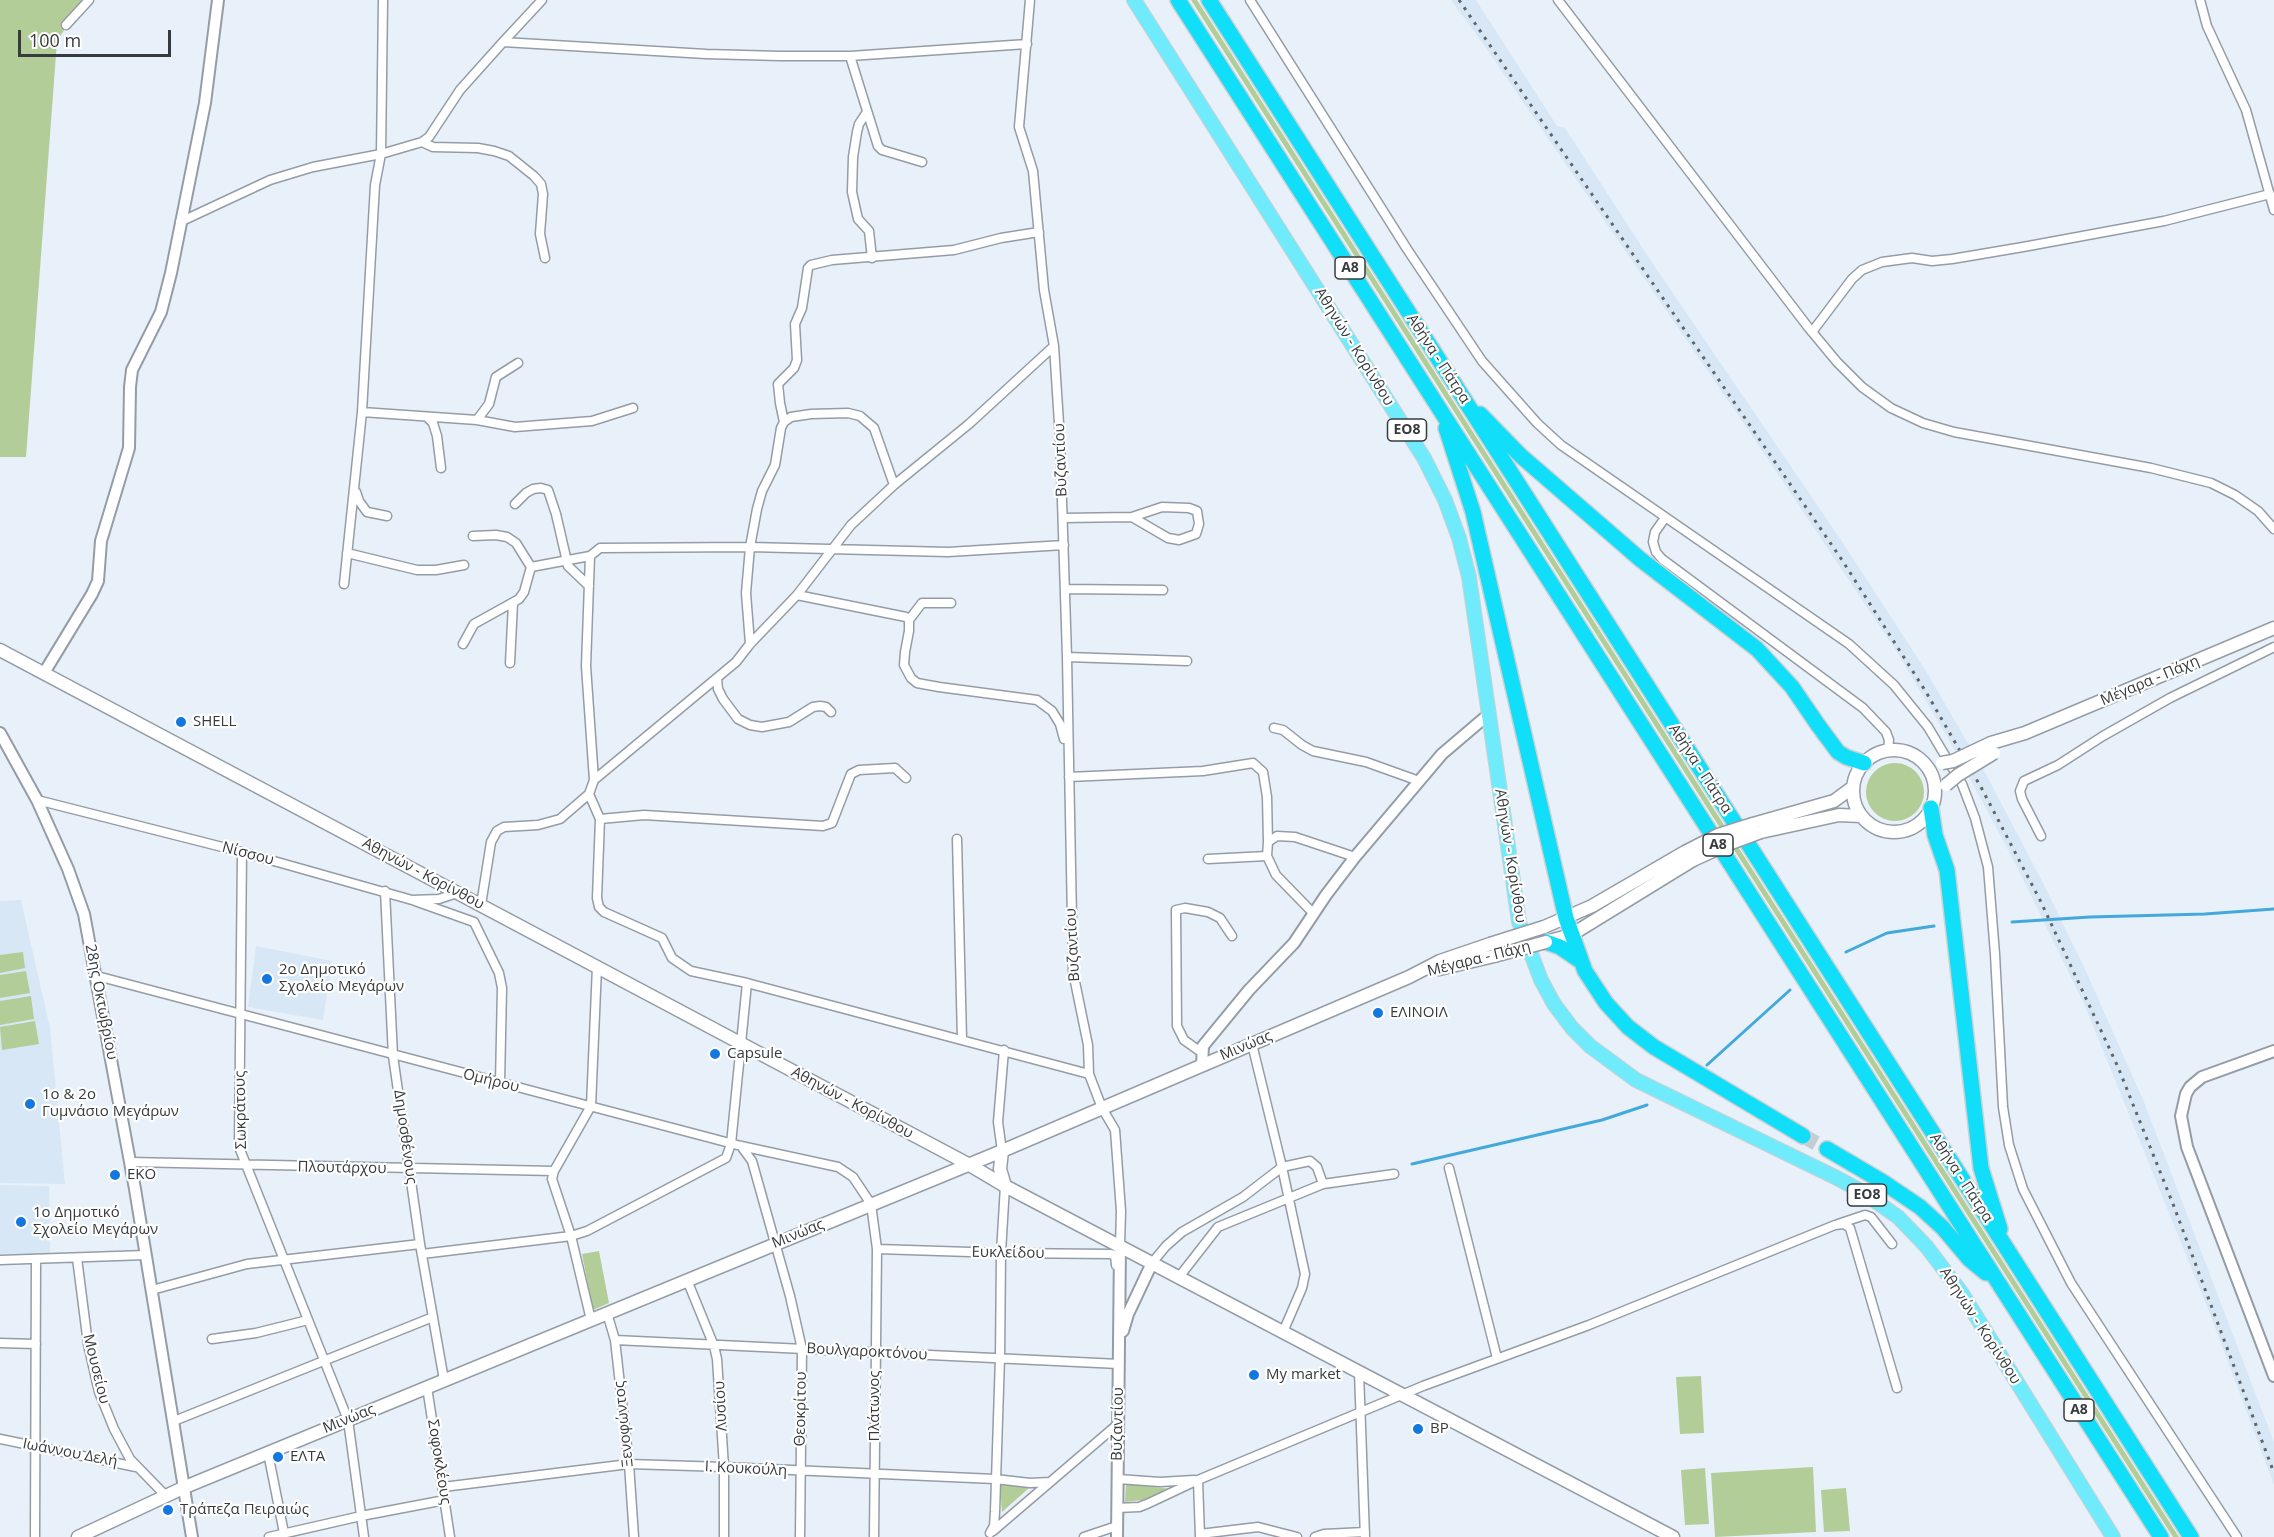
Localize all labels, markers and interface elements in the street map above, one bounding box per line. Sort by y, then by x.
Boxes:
scale bar [21,18,174,56]
text: 100 m [29,28,81,52]
road number: Α8 [1335,257,1365,279]
street label: Αθηνών - Κορίνθου [1310,285,1398,409]
street label: Αθήνα - Πάτρα [1402,311,1474,407]
road number: ΕΟ8 [1388,419,1426,441]
street label: Βυζαντίου [1051,423,1071,497]
street label: Μέγαρα - Πάχη [2098,652,2202,710]
place label: SHELL [193,713,236,731]
marker: SHELL [174,715,188,729]
street label: Αθήνα - Πάτρα [1664,721,1736,817]
street label: Αθηνών - Κορίνθου [1491,788,1529,924]
street label: Αθηνών - Κορίνθου [359,834,487,914]
road number: Α8 [1703,834,1733,856]
street label: Νίσσου [220,838,276,870]
street label: Βυζαντίου [1062,908,1084,982]
street label: Μέγαρα - Πάχη [1426,937,1532,981]
street label: 28ης Οκτωβρίου [81,943,121,1061]
place label: 2ο Δημοτικό Σχολείο Μεγάρων [279,961,404,996]
marker: 2ο Δημοτικό Σχολείο Μεγάρων [260,972,274,986]
place label: ΕΛΙΝΟΙΛ [1390,1004,1448,1022]
marker: ΕΛΙΝΟΙΛ [1371,1006,1385,1020]
street label: Μινώας [1217,1027,1275,1065]
place label: Capsule [727,1045,783,1063]
marker: Capsule [708,1047,722,1061]
street label: Αθηνών - Κορίνθου [788,1063,916,1143]
street label: Ομήρου [461,1065,521,1097]
street label: Σωκράτους [231,1071,251,1149]
place label: 1ο & 2ο Γυμνάσιο Μεγάρων [42,1086,179,1121]
street label: Δημοσθένους [389,1089,421,1185]
marker: 1ο & 2ο Γυμνάσιο Μεγάρων [23,1097,37,1111]
street label: Αθήνα - Πάτρα [1925,1130,1997,1226]
street label: Πλουτάρχου [297,1158,387,1178]
place label: EKO [127,1166,156,1184]
marker: EKO [108,1168,122,1182]
road number: ΕΟ8 [1848,1184,1886,1206]
place label: 1ο Δημοτικό Σχολείο Μεγάρων [33,1204,158,1239]
marker: 1ο Δημοτικό Σχολείο Μεγάρων [14,1215,28,1229]
street label: Μινώας [769,1215,827,1253]
street label: Ευκλείδου [971,1243,1045,1263]
street label: Αθηνών - Κορίνθου [1936,1264,2024,1388]
street label: Μουσείου [79,1332,113,1406]
street label: Βουλγαροκτόνου [806,1340,928,1364]
place label: My market [1266,1366,1341,1384]
marker: My market [1247,1368,1261,1382]
street label: Πλάτωνος [866,1370,884,1442]
street label: Θεοκρίτου [791,1371,811,1447]
street label: Ξενοφώντος [611,1380,637,1468]
street label: Λυσίου [711,1380,731,1432]
street label: Βυζαντίου [1108,1387,1128,1461]
road number: Α8 [2064,1399,2094,1421]
street label: Μινώας [320,1400,378,1438]
street label: Σοφοκλέους [423,1418,455,1506]
place label: BP [1430,1420,1449,1438]
marker: BP [1411,1422,1425,1436]
street label: Ιωάννου Δελή [21,1435,119,1471]
place label: ΕΛΤΑ [290,1448,325,1466]
marker: ΕΛΤΑ [271,1450,285,1464]
street label: Ι. Κουκούλη [704,1458,788,1480]
place label: Τράπεζα Πειραιώς [180,1501,309,1519]
marker: Τράπεζα Πειραιώς [161,1503,175,1517]

